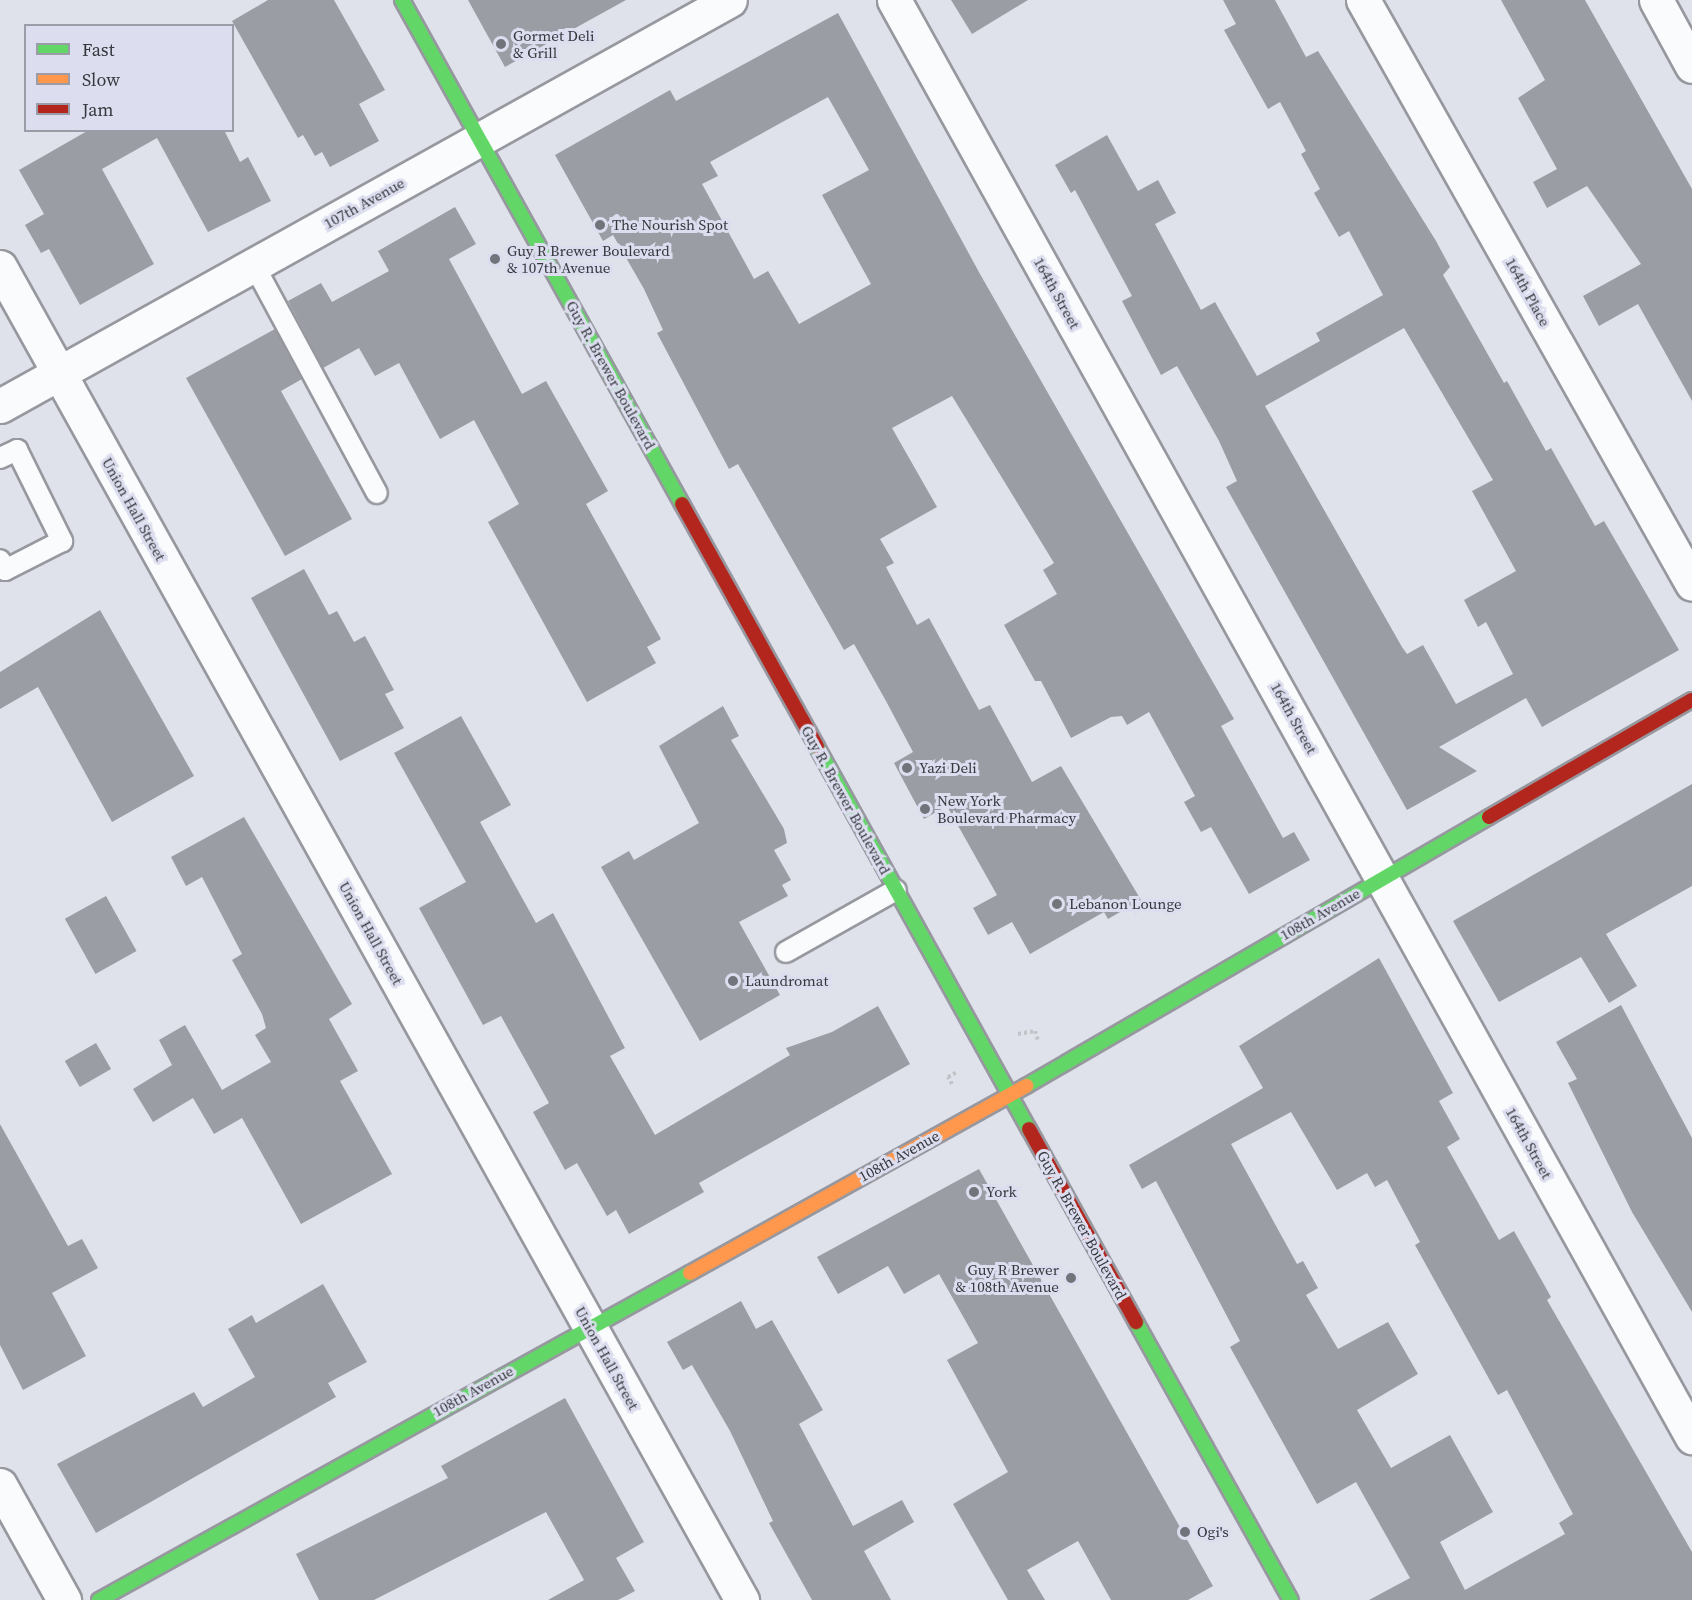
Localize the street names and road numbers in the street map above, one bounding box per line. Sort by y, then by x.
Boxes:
street label: 107th Avenue [321,174,407,232]
street label: 164th Street [1030,254,1084,332]
street label: 164th Place [1502,255,1554,329]
street label: Guy R. Brewer Boulevard [563,298,659,452]
street label: Union Hall Street [98,454,170,564]
street label: 164th Street [1267,679,1321,757]
street label: Guy R. Brewer Boulevard [798,723,894,877]
street label: Union Hall Street [335,878,407,988]
street label: 108th Avenue [1277,884,1363,944]
street label: 164th Street [1502,1104,1556,1182]
street label: 108th Avenue [856,1127,942,1185]
street label: Guy R. Brewer Boulevard [1034,1148,1130,1302]
street label: Union Hall Street [571,1303,643,1413]
street label: 108th Avenue [430,1362,516,1420]

